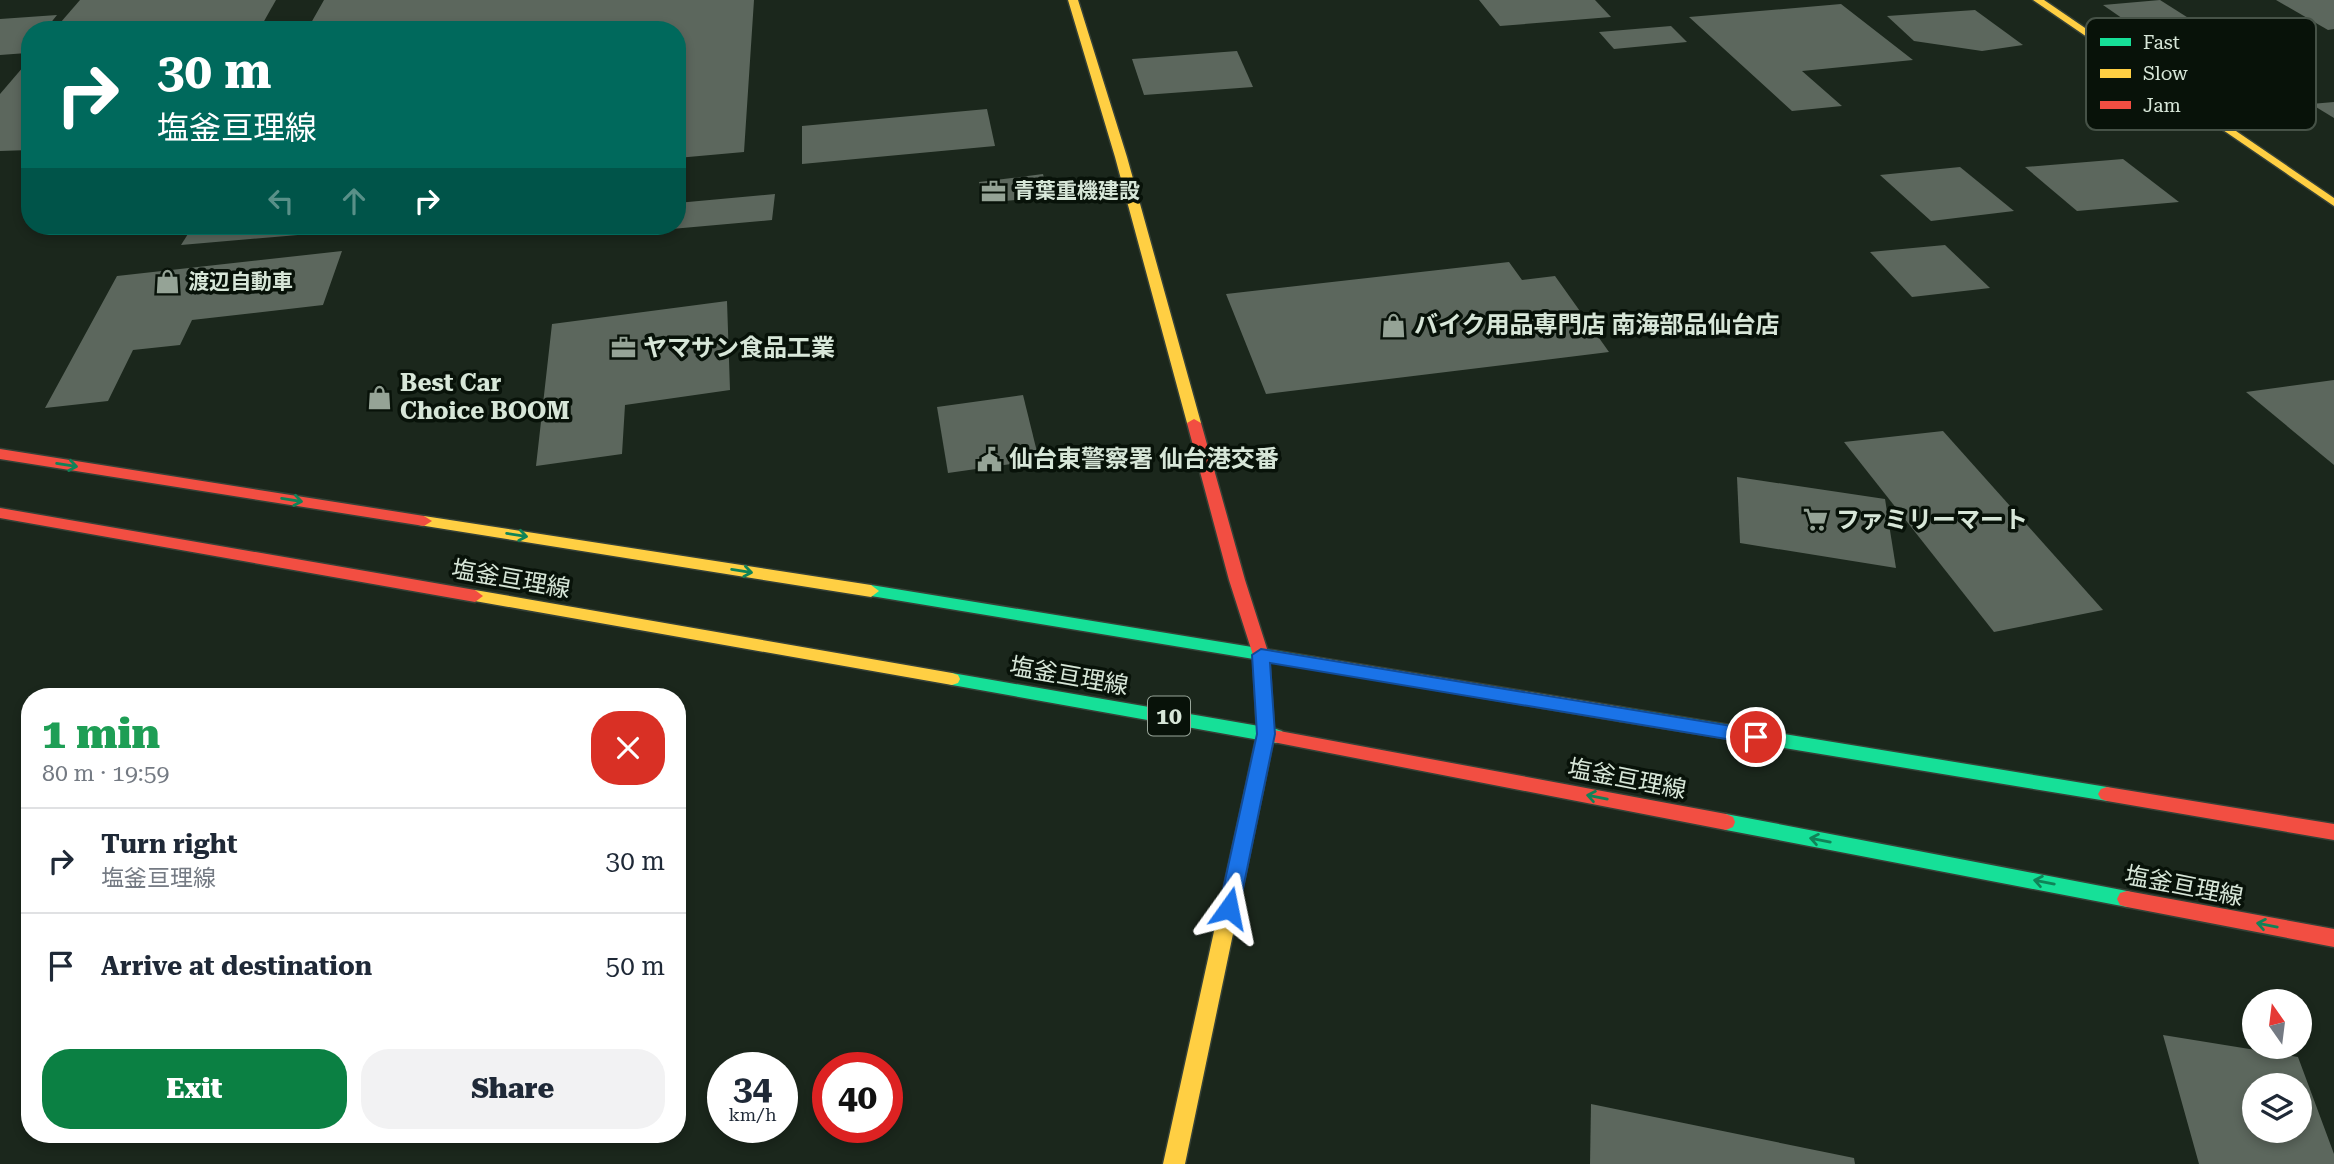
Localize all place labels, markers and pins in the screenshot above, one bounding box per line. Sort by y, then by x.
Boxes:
office icon: 青葉重機建設 [980,177,1008,205]
place label: 青葉重機建設 [1014,179,1140,203]
shop icon: 渡辺自動車 [154,268,182,296]
place label: 渡辺自動車 [188,270,293,294]
shop icon: バイク用品専門店 南海部品仙台店 [1380,311,1408,339]
place label: バイク用品専門店 南海部品仙台店 [1414,311,1780,339]
office icon: ヤマサン食品工業 [609,334,637,362]
place label: ヤマサン食品工業 [643,334,835,362]
place label: Best Car Choice BOOM [400,369,570,425]
shop icon: Best Car Choice BOOM [366,383,394,411]
public building icon: 仙台東警察署 仙台港交番 [975,445,1003,473]
place label: 仙台東警察署 仙台港交番 [1009,445,1279,473]
supermarket icon: ファミリーマート [1802,506,1830,534]
place label: ファミリーマート [1836,506,2028,534]
pin [1726,707,1786,767]

